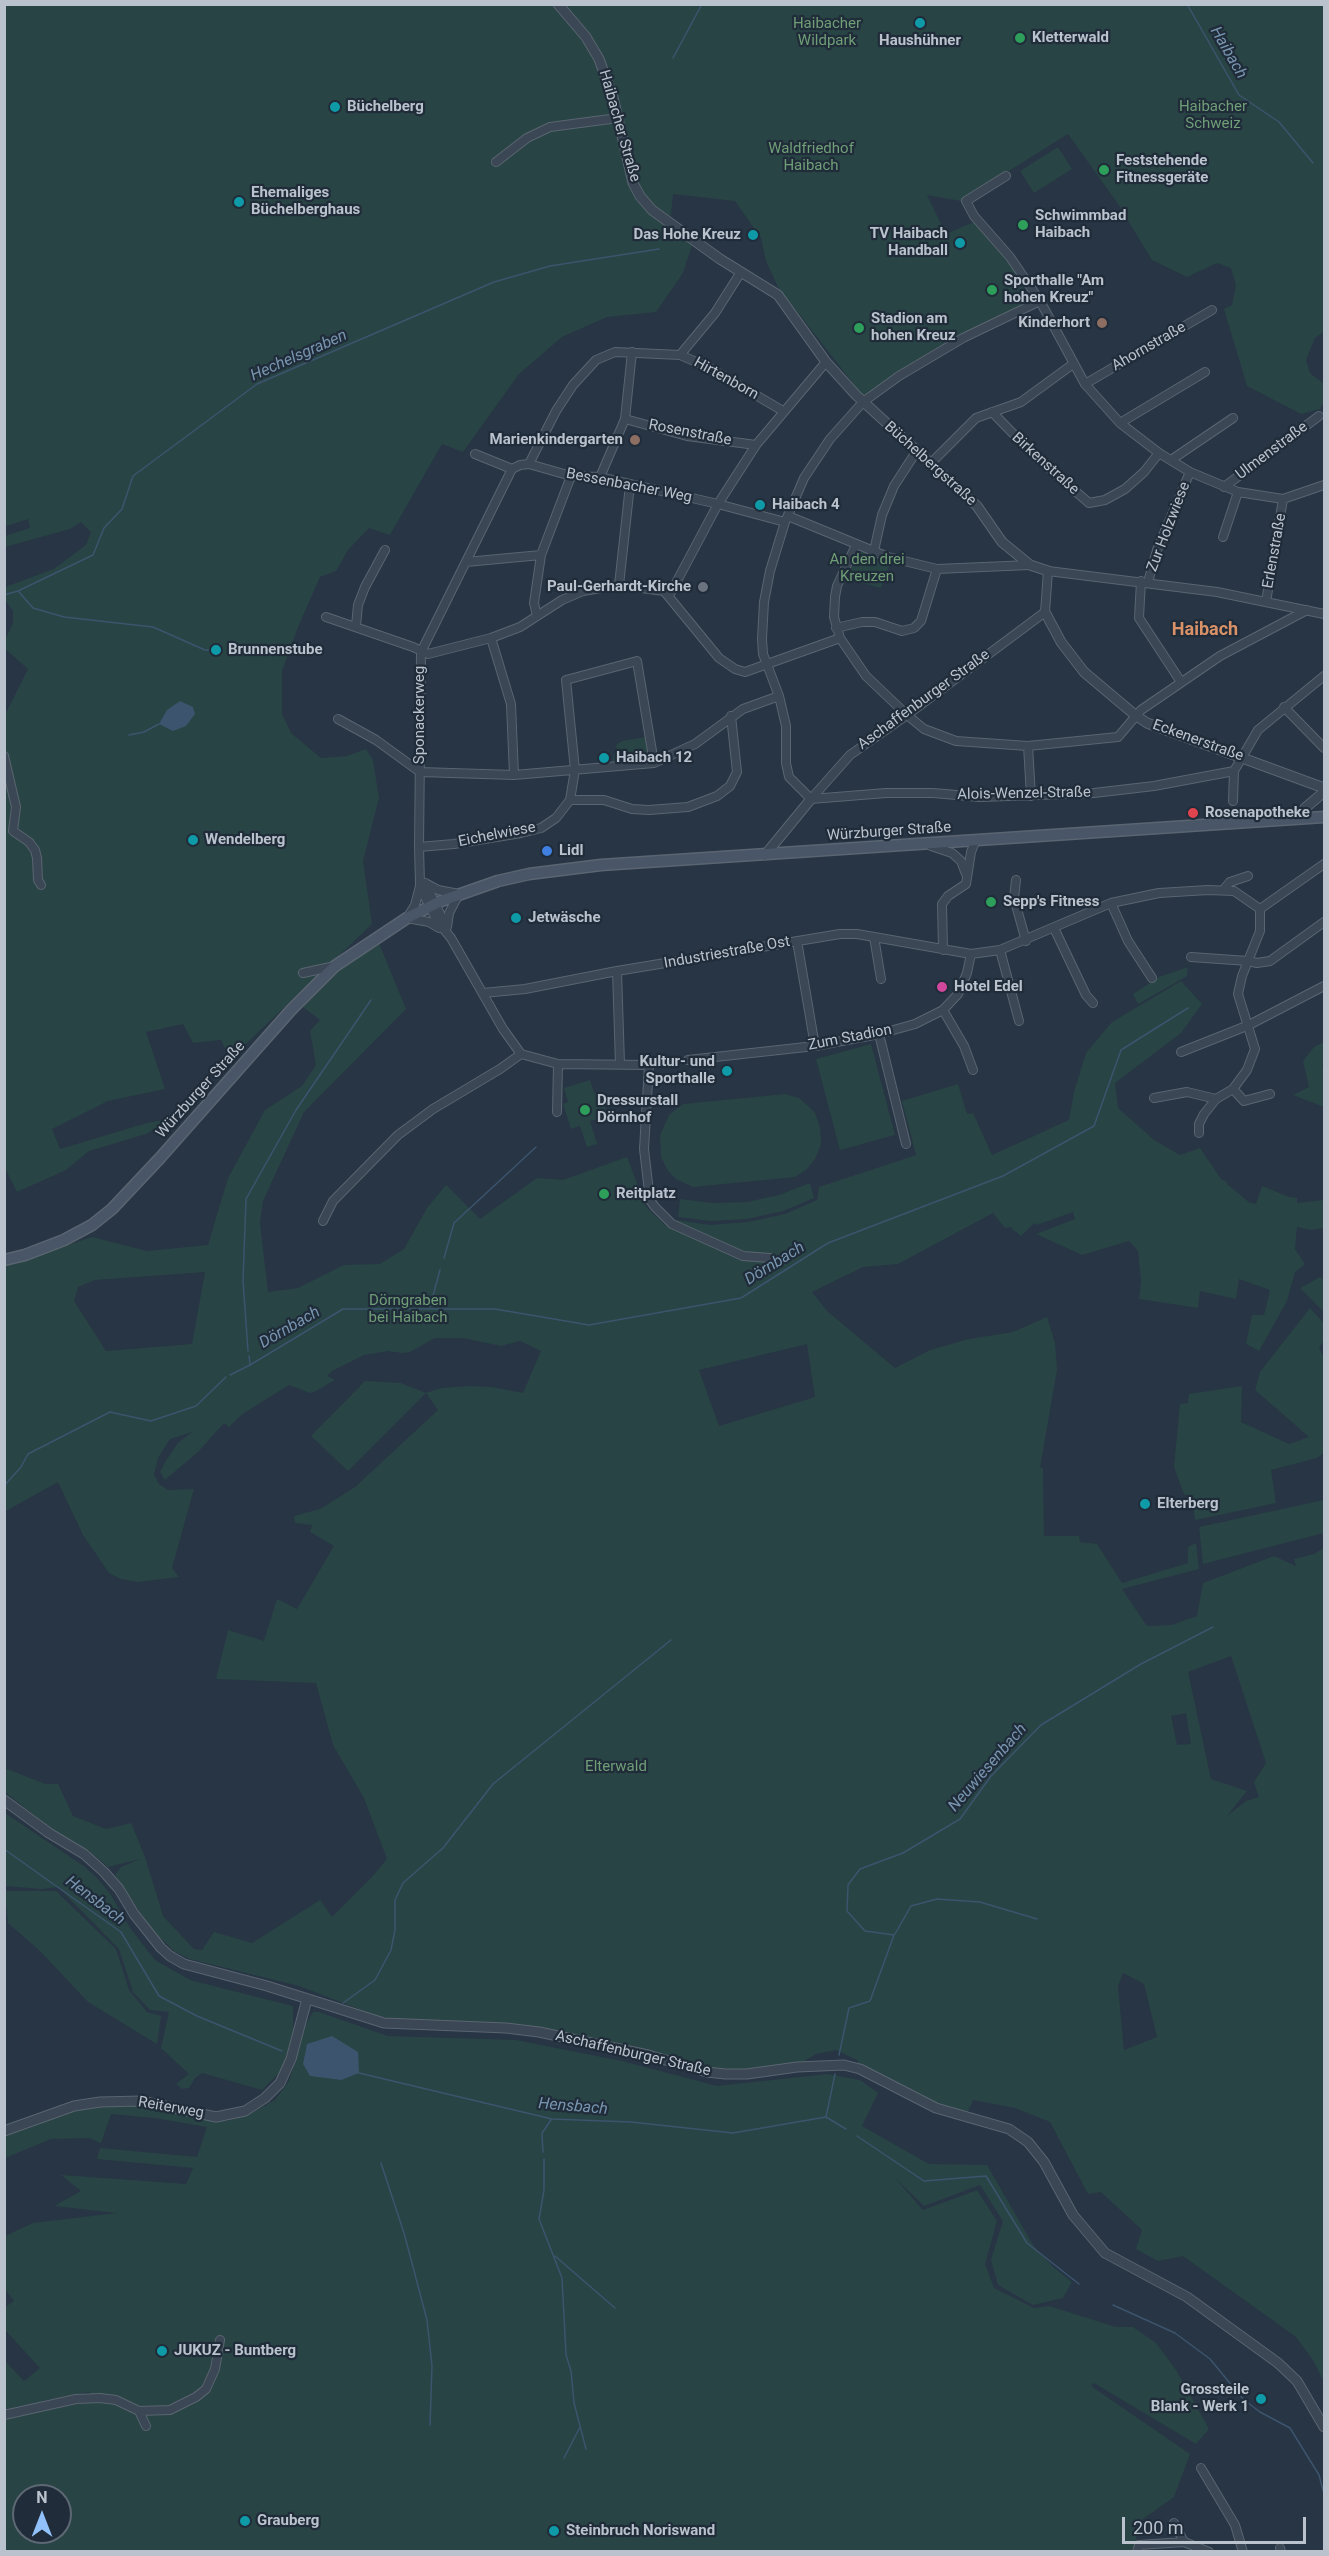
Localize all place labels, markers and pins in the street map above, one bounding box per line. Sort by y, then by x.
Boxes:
marker: Haushühner [913,16,927,30]
place label: Kletterwald [1032,29,1109,47]
marker: Kletterwald [1013,31,1027,45]
place label: Haushühner [879,32,961,50]
place label: Büchelberg [347,98,424,116]
marker: Büchelberg [328,100,342,114]
place label: Feststehende Fitnessgeräte [1116,152,1208,187]
marker: Feststehende Fitnessgeräte [1097,163,1111,177]
place label: Ehemaliges Büchelberghaus [251,184,360,219]
marker: Ehemaliges Büchelberghaus [232,195,246,209]
place label: Schwimmbad Haibach [1035,207,1126,242]
marker: Schwimmbad Haibach [1016,218,1030,232]
place label: TV Haibach Handball [870,225,948,260]
place label: Das Hohe Kreuz [633,226,741,244]
marker: Das Hohe Kreuz [746,228,760,242]
marker: TV Haibach Handball [953,236,967,250]
place label: Sporthalle "Am hohen Kreuz" [1004,272,1104,307]
marker: Sporthalle "Am hohen Kreuz" [985,283,999,297]
place label: Stadion am hohen Kreuz [871,310,956,345]
place label: Kinderhort [1018,314,1090,332]
marker: Kinderhort [1095,316,1109,330]
marker: Stadion am hohen Kreuz [852,321,866,335]
place label: Marienkindergarten [490,431,623,449]
marker: Marienkindergarten [628,433,642,447]
place label: Haibach 4 [772,496,840,514]
marker: Haibach 4 [753,498,767,512]
place label: Paul-Gerhardt-Kirche [547,578,691,596]
marker: Paul-Gerhardt-Kirche [696,580,710,594]
place label: Brunnenstube [228,641,323,659]
marker: Brunnenstube [209,643,223,657]
place label: Haibach 12 [616,749,692,767]
marker: Haibach 12 [597,751,611,765]
place label: Rosenapotheke [1205,804,1310,822]
marker: Rosenapotheke [1186,806,1200,820]
place label: Wendelberg [205,831,285,849]
marker: Wendelberg [186,833,200,847]
place label: Lidl [559,842,583,860]
marker: Lidl [540,844,554,858]
place label: Sepp's Fitness [1003,893,1099,911]
marker: Sepp's Fitness [984,895,998,909]
place label: Jetwäsche [528,909,601,927]
marker: Jetwäsche [509,911,523,925]
place label: Hotel Edel [954,978,1023,996]
marker: Hotel Edel [935,980,949,994]
place label: Kultur- und Sporthalle [639,1053,715,1088]
marker: Kultur- und Sporthalle [720,1064,734,1078]
place label: Dressurstall Dörnhof [597,1092,678,1127]
marker: Dressurstall Dörnhof [578,1103,592,1117]
place label: Reitplatz [616,1185,676,1203]
marker: Reitplatz [597,1187,611,1201]
place label: Elterberg [1157,1495,1219,1513]
marker: Elterberg [1138,1497,1152,1511]
place label: JUKUZ - Buntberg [174,2342,296,2360]
marker: JUKUZ - Buntberg [155,2344,169,2358]
place label: Grossteile Blank - Werk 1 [1151,2381,1249,2416]
marker: Grossteile Blank - Werk 1 [1254,2392,1268,2406]
place label: Grauberg [257,2512,319,2530]
marker: Grauberg [238,2514,252,2528]
place label: Steinbruch Noriswand [566,2522,715,2540]
marker: Steinbruch Noriswand [547,2524,561,2538]

